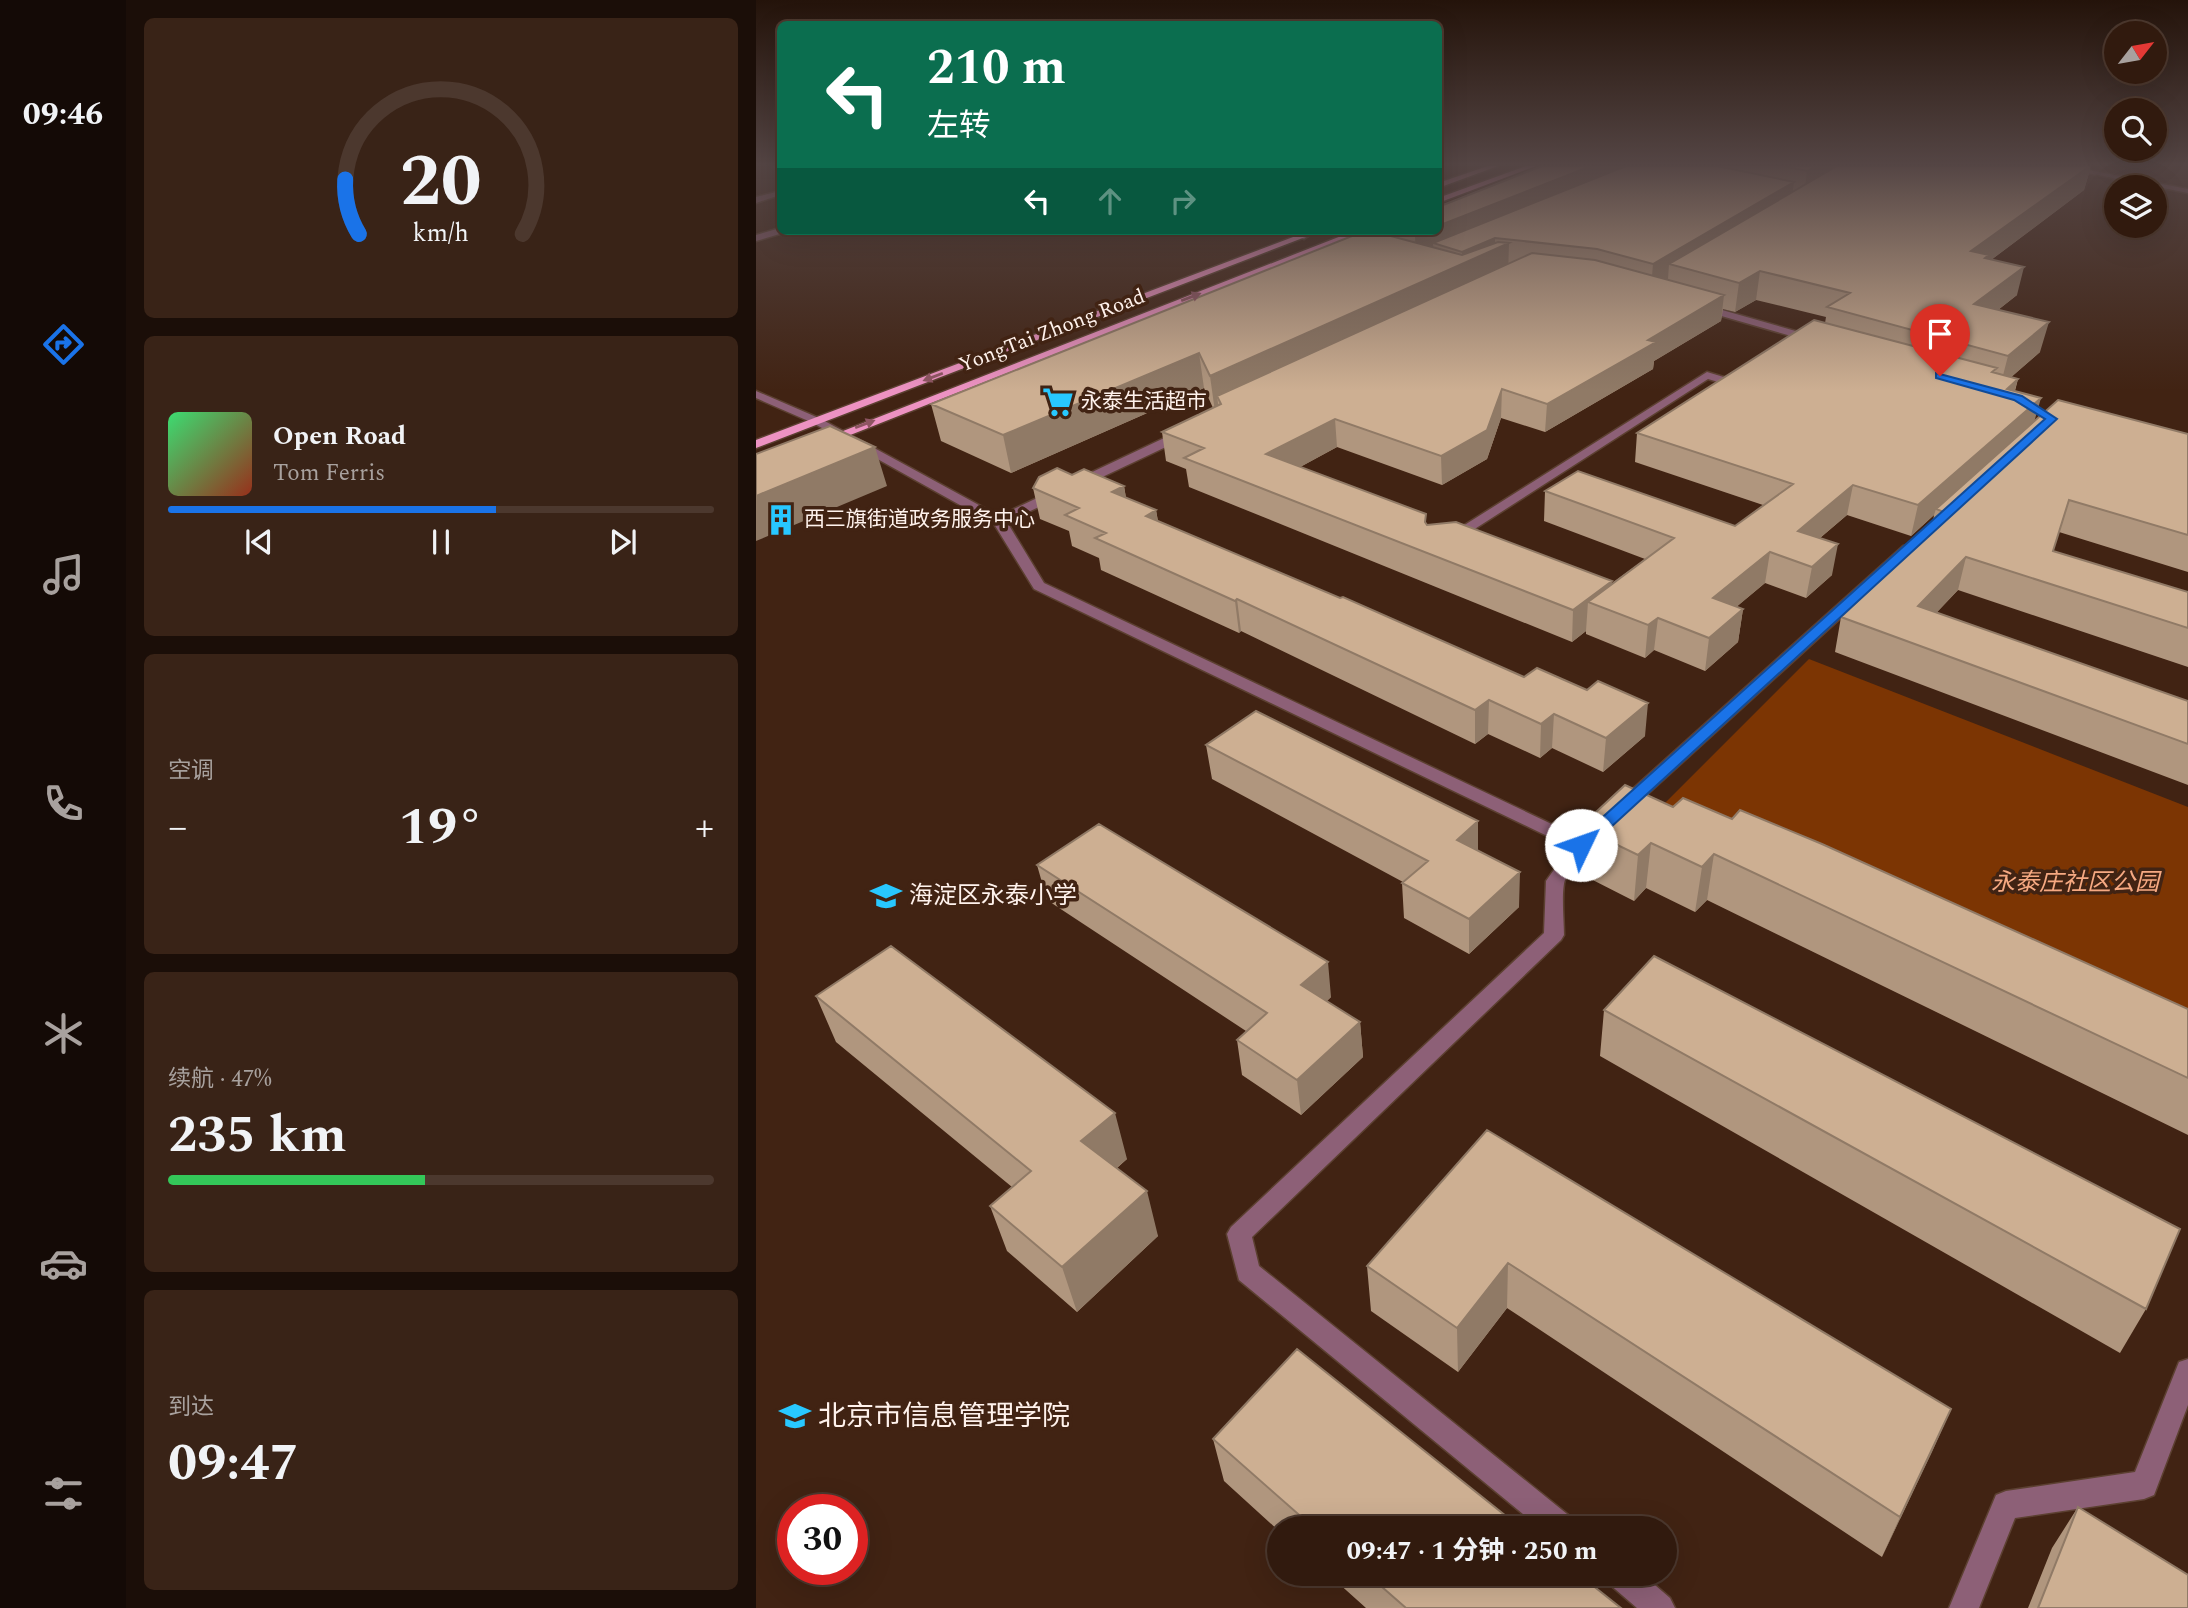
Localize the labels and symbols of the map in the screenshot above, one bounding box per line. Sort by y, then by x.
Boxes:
north arrow [2104,21,2166,84]
street label: YongTai Zhong Road [954,281,1150,381]
one-way arrow [1181,292,1202,303]
pin [1910,304,1970,376]
one-way arrow [922,371,943,382]
supermarket icon: 永泰生活超市 [1041,385,1075,419]
place label: 永泰生活超市 [1081,386,1207,418]
one-way arrow [855,419,876,430]
building icon: 西三旗街道政务服务中心 [764,503,798,537]
place label: 西三旗街道政务服务中心 [804,504,1035,536]
position arrow [1544,808,1618,882]
park label: 永泰庄社区公园 [1991,865,2162,901]
place label: 海淀区永泰小学 [909,878,1077,914]
school or university icon: 海淀区永泰小学 [869,879,903,913]
place label: 北京市信息管理学院 [818,1395,1070,1438]
school or university icon: 北京市信息管理学院 [778,1399,812,1433]
speed limit sign: 30 [777,1494,868,1585]

